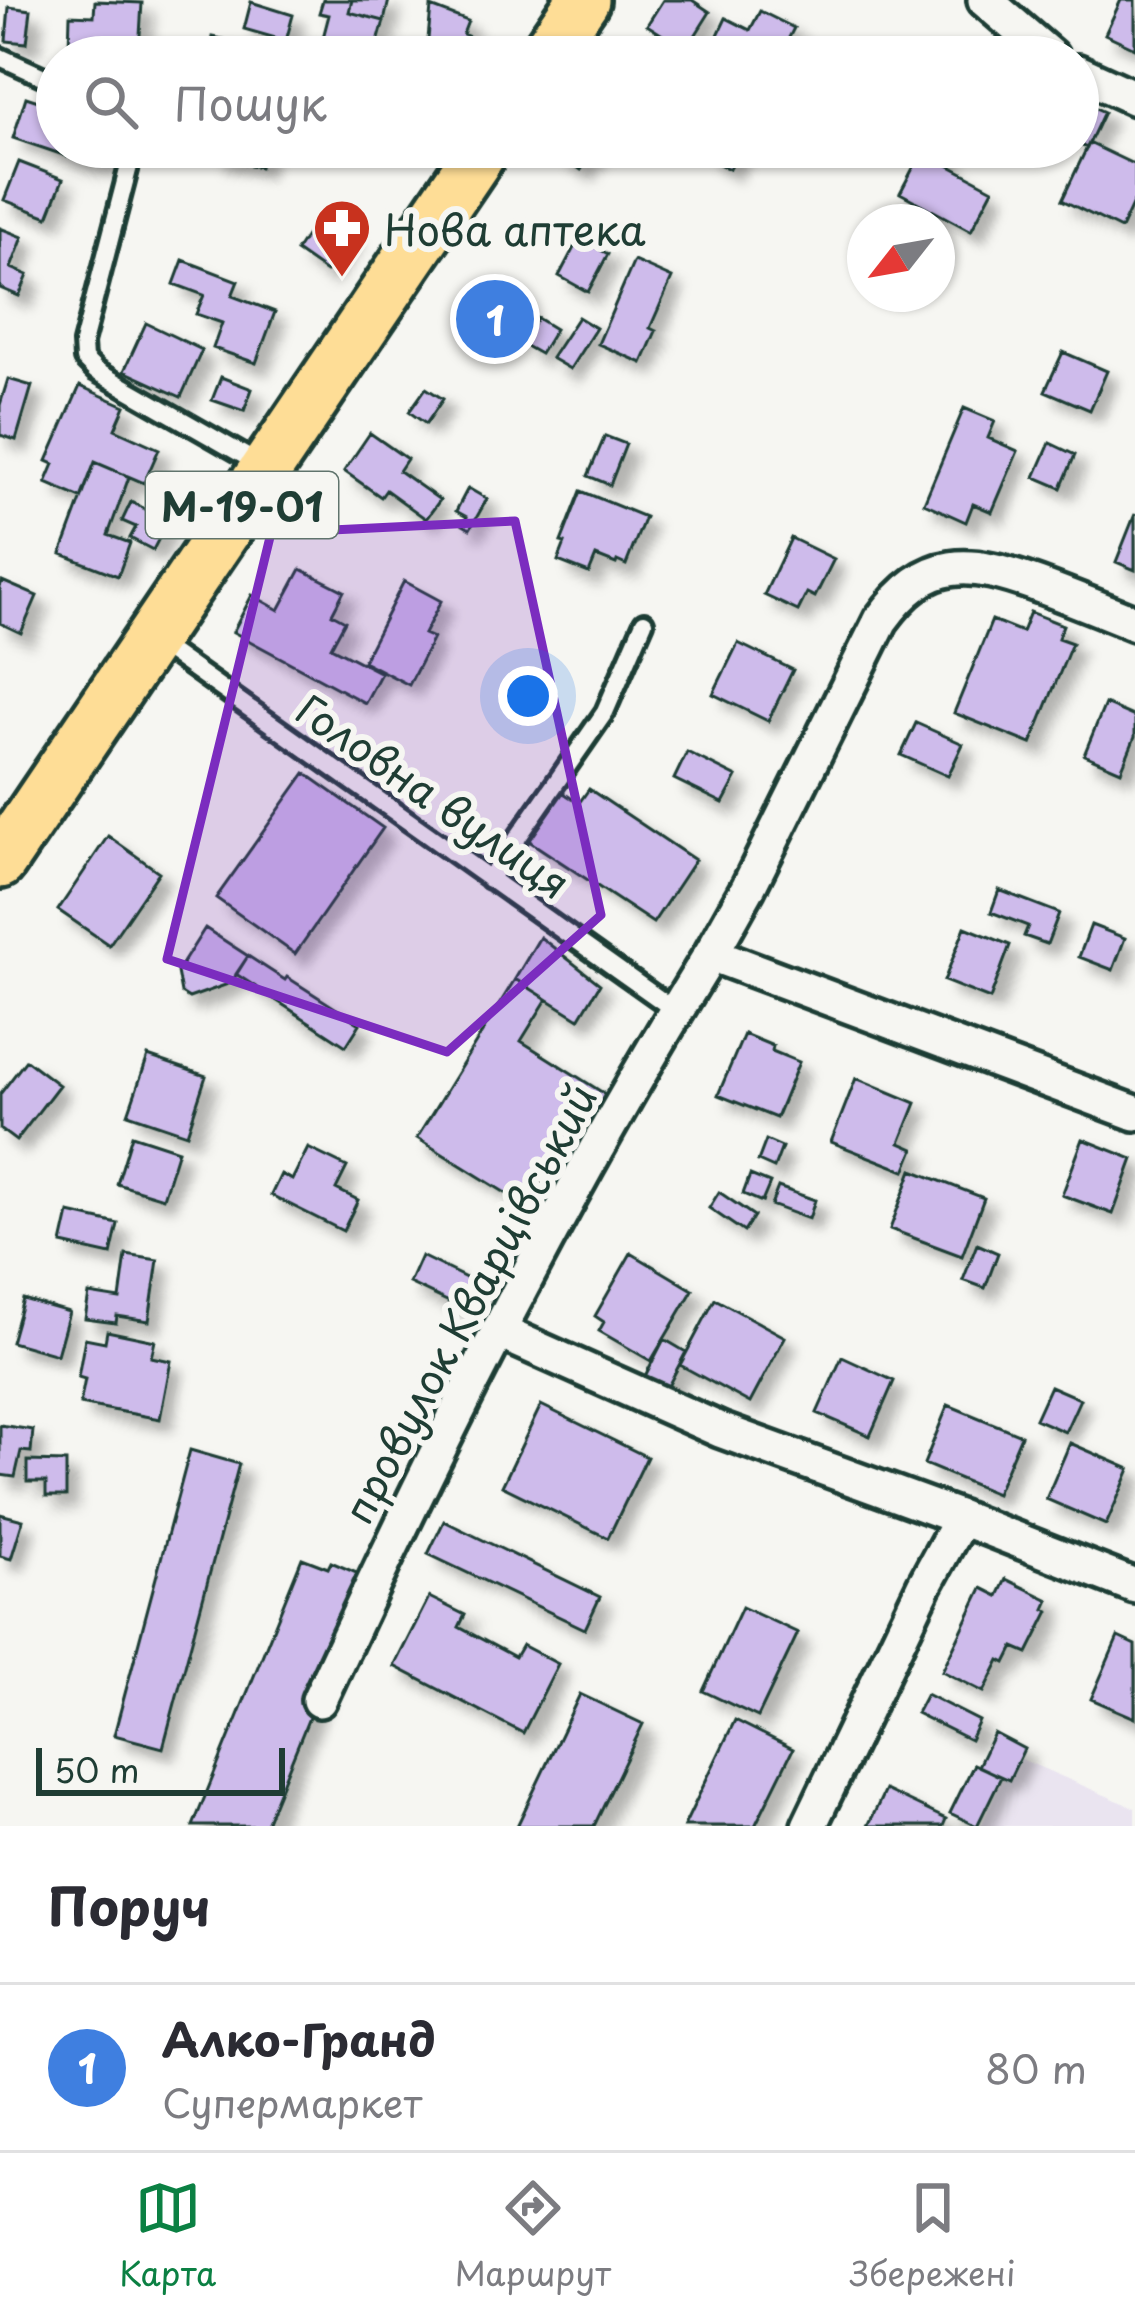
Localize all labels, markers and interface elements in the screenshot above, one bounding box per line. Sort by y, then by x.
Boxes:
search box [36,36,1099,168]
text: Пошук [174,68,327,136]
icon: search [78,69,144,135]
pharmacy icon: Нова аптека [311,197,373,279]
place label: Нова аптека [384,197,646,260]
north arrow [847,204,955,312]
pin: 1 [456,274,534,364]
road number: М-19-01 [146,472,338,538]
your location [498,666,558,726]
street label: Головна вулиця [284,677,584,913]
street label: провулок Кварцівський [325,1072,611,1534]
scale bar [36,1742,285,1795]
text: 50 m [54,1744,140,1794]
text: Поруч [48,1866,210,1943]
text: Алко-Гранд [162,2004,435,2072]
text: 1 [78,2038,96,2097]
text: 80 m [985,2038,1087,2097]
text: Супермаркет [162,2072,422,2131]
tab: Карта [119,2175,216,2297]
tab: Маршрут [455,2175,611,2297]
tab: Збережені [850,2175,1016,2297]

